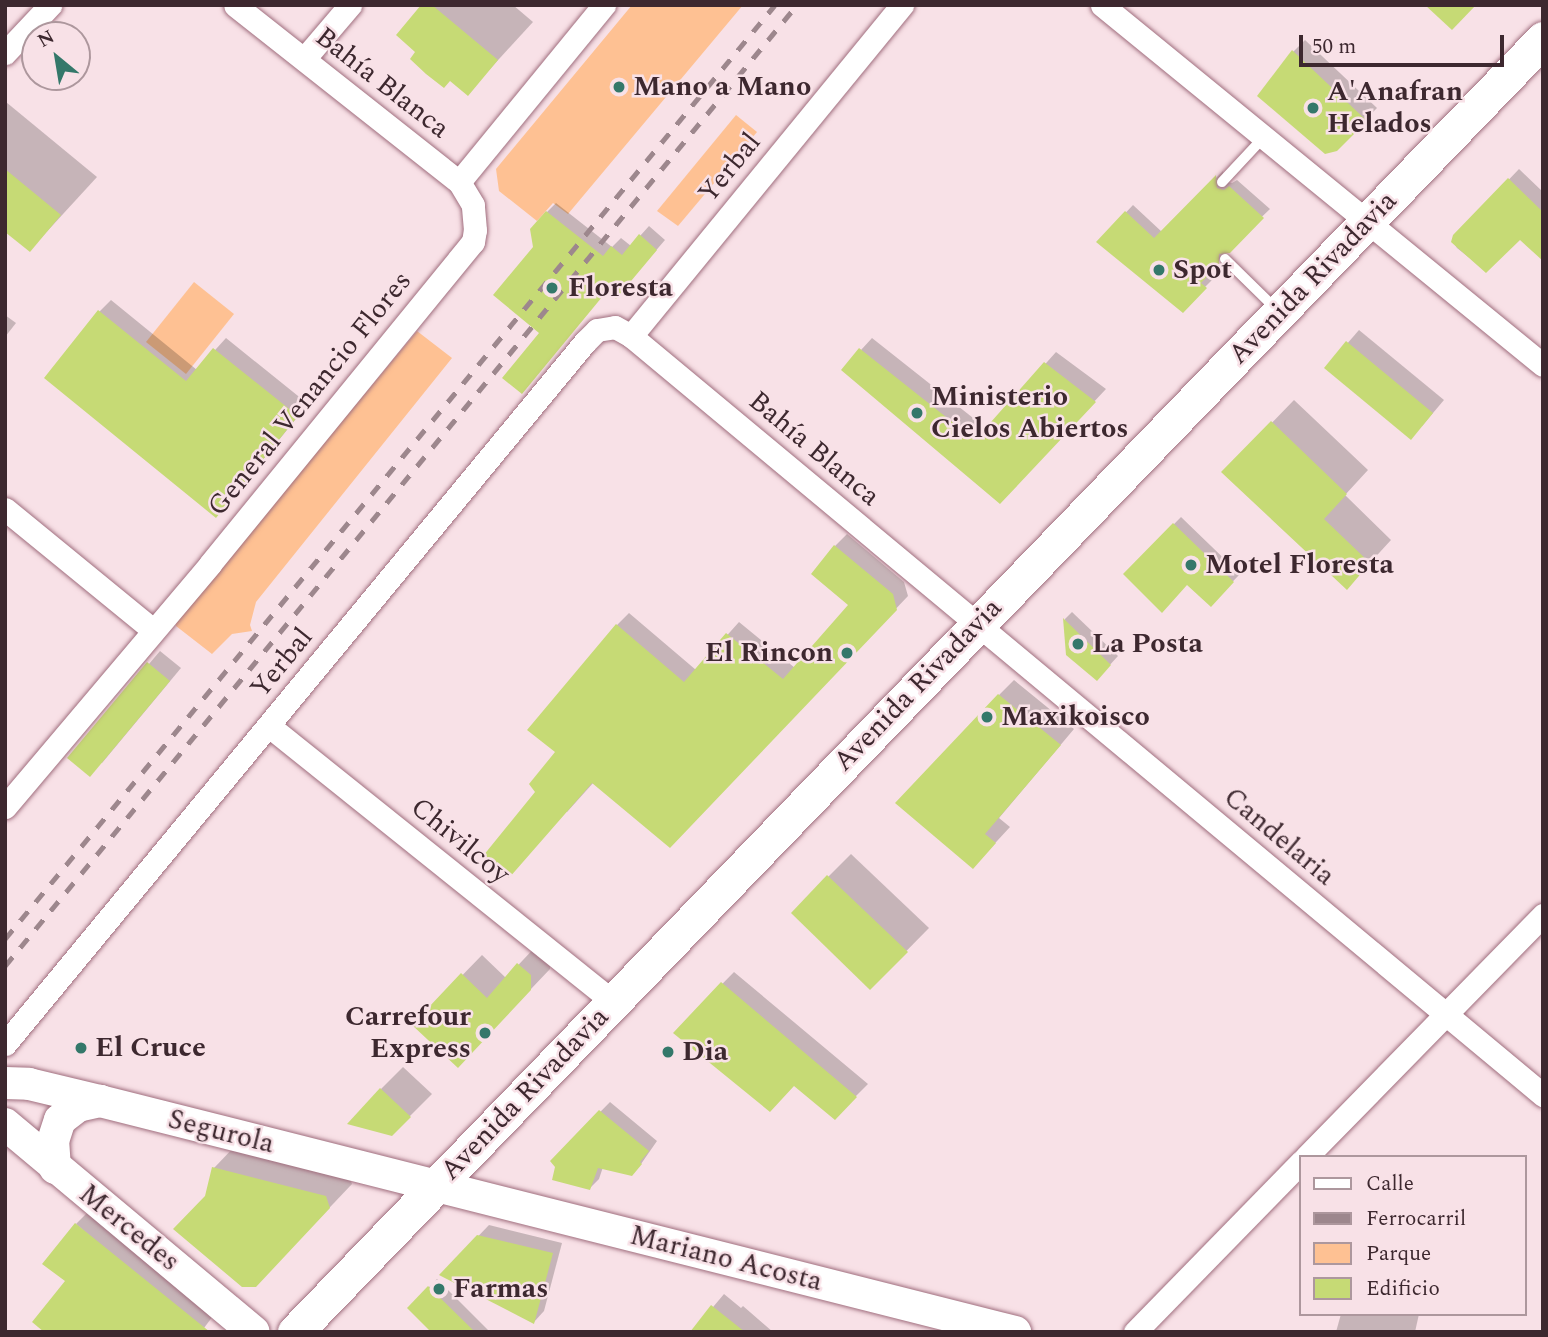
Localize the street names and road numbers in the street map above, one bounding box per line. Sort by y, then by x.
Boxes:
street label: Bahía Blanca [308,20,456,146]
street label: Yerbal [692,126,768,210]
street label: Avenida Rivadavia [1222,184,1404,372]
street label: General Venancio Flores [201,265,419,523]
street label: Bahía Blanca [742,384,886,514]
street label: Avenida Rivadavia [827,591,1009,779]
street label: Yerbal [244,621,320,705]
street label: Candelaria [1216,781,1342,893]
street label: Chivilcoy [404,791,516,891]
street label: Avenida Rivadavia [434,1000,616,1188]
street label: Segurola [164,1103,278,1161]
street label: Mercedes [72,1177,186,1279]
street label: Mariano Acosta [626,1219,826,1299]

